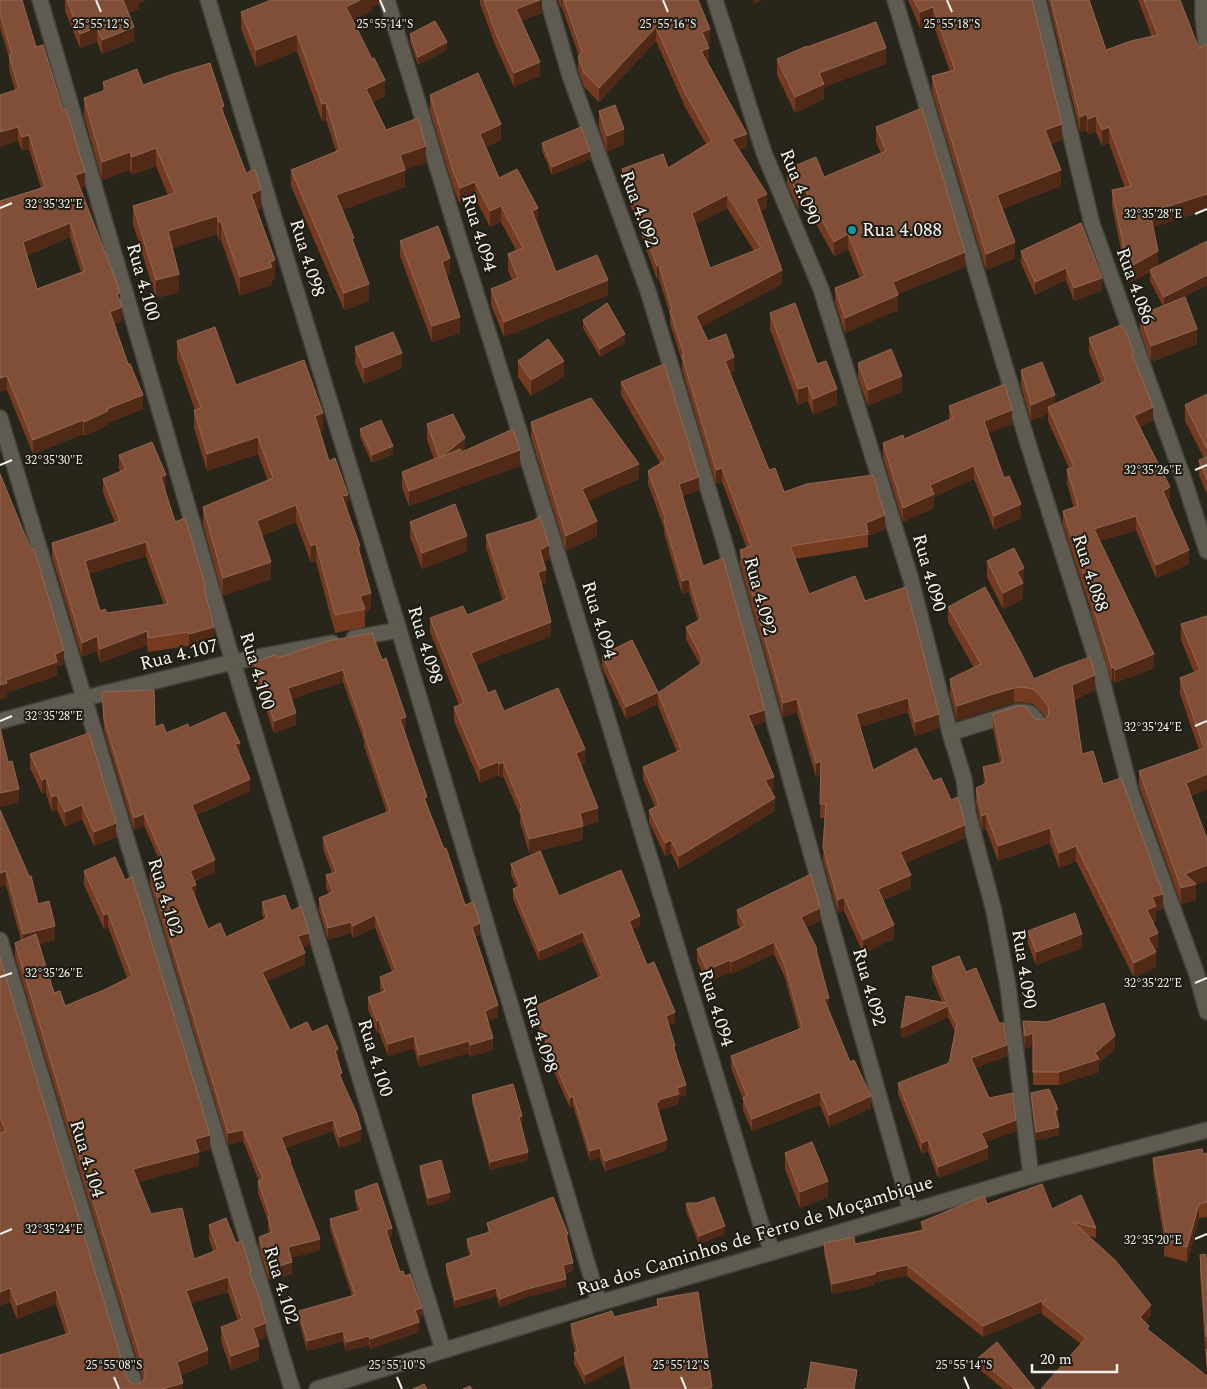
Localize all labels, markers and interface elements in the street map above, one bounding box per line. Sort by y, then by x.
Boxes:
text: 25°55'12"S [73,15,129,34]
text: 25°55'14"S [357,15,413,34]
text: 25°55'16"S [640,15,696,34]
text: 25°55'18"S [924,15,980,34]
street label: Rua 4.090 [772,144,828,230]
street label: Rua 4.092 [612,166,666,252]
street label: Rua 4.094 [453,191,505,276]
text: 32°35'32"E [25,195,83,214]
text: 32°35'28"E [1124,205,1182,224]
street label: Rua 4.098 [281,216,333,300]
place label: Rua 4.088 [862,216,942,245]
marker: Rua 4.088 [846,224,858,236]
street label: Rua 4.100 [118,240,168,324]
street label: Rua 4.086 [1108,243,1162,329]
text: 32°35'30"E [25,451,83,470]
text: 32°35'26"E [1124,461,1182,480]
street label: Rua 4.088 [1064,530,1116,616]
street label: Rua 4.090 [904,531,954,615]
street label: Rua 4.092 [736,554,784,638]
street label: Rua 4.094 [573,578,625,663]
street label: Rua 4.098 [399,603,451,687]
street label: Rua 4.100 [231,629,283,713]
street label: Rua 4.107 [137,631,221,679]
text: 32°35'28"E [25,707,83,726]
text: 32°35'24"E [1124,718,1182,737]
street label: Rua 4.102 [139,855,191,939]
street label: Rua 4.090 [1003,927,1045,1011]
street label: Rua 4.092 [844,945,894,1029]
text: 32°35'26"E [25,964,83,983]
street label: Rua 4.094 [690,966,742,1051]
text: 32°35'22"E [1124,974,1182,993]
street label: Rua 4.098 [514,992,566,1076]
street label: Rua 4.100 [349,1016,401,1100]
street label: Rua 4.104 [61,1117,113,1202]
street label: Rua dos Caminhos de Ferro de Moçambique [573,1168,937,1304]
text: 32°35'24"E [25,1220,83,1239]
text: 32°35'20"E [1124,1231,1182,1250]
street label: Rua 4.102 [255,1243,307,1327]
scale bar [1032,1342,1117,1374]
text: 20 m [1040,1348,1072,1371]
text: 25°55'08"S [86,1356,142,1375]
text: 25°55'10"S [369,1356,425,1375]
text: 25°55'12"S [653,1356,709,1375]
text: 25°55'14"S [936,1356,992,1375]

